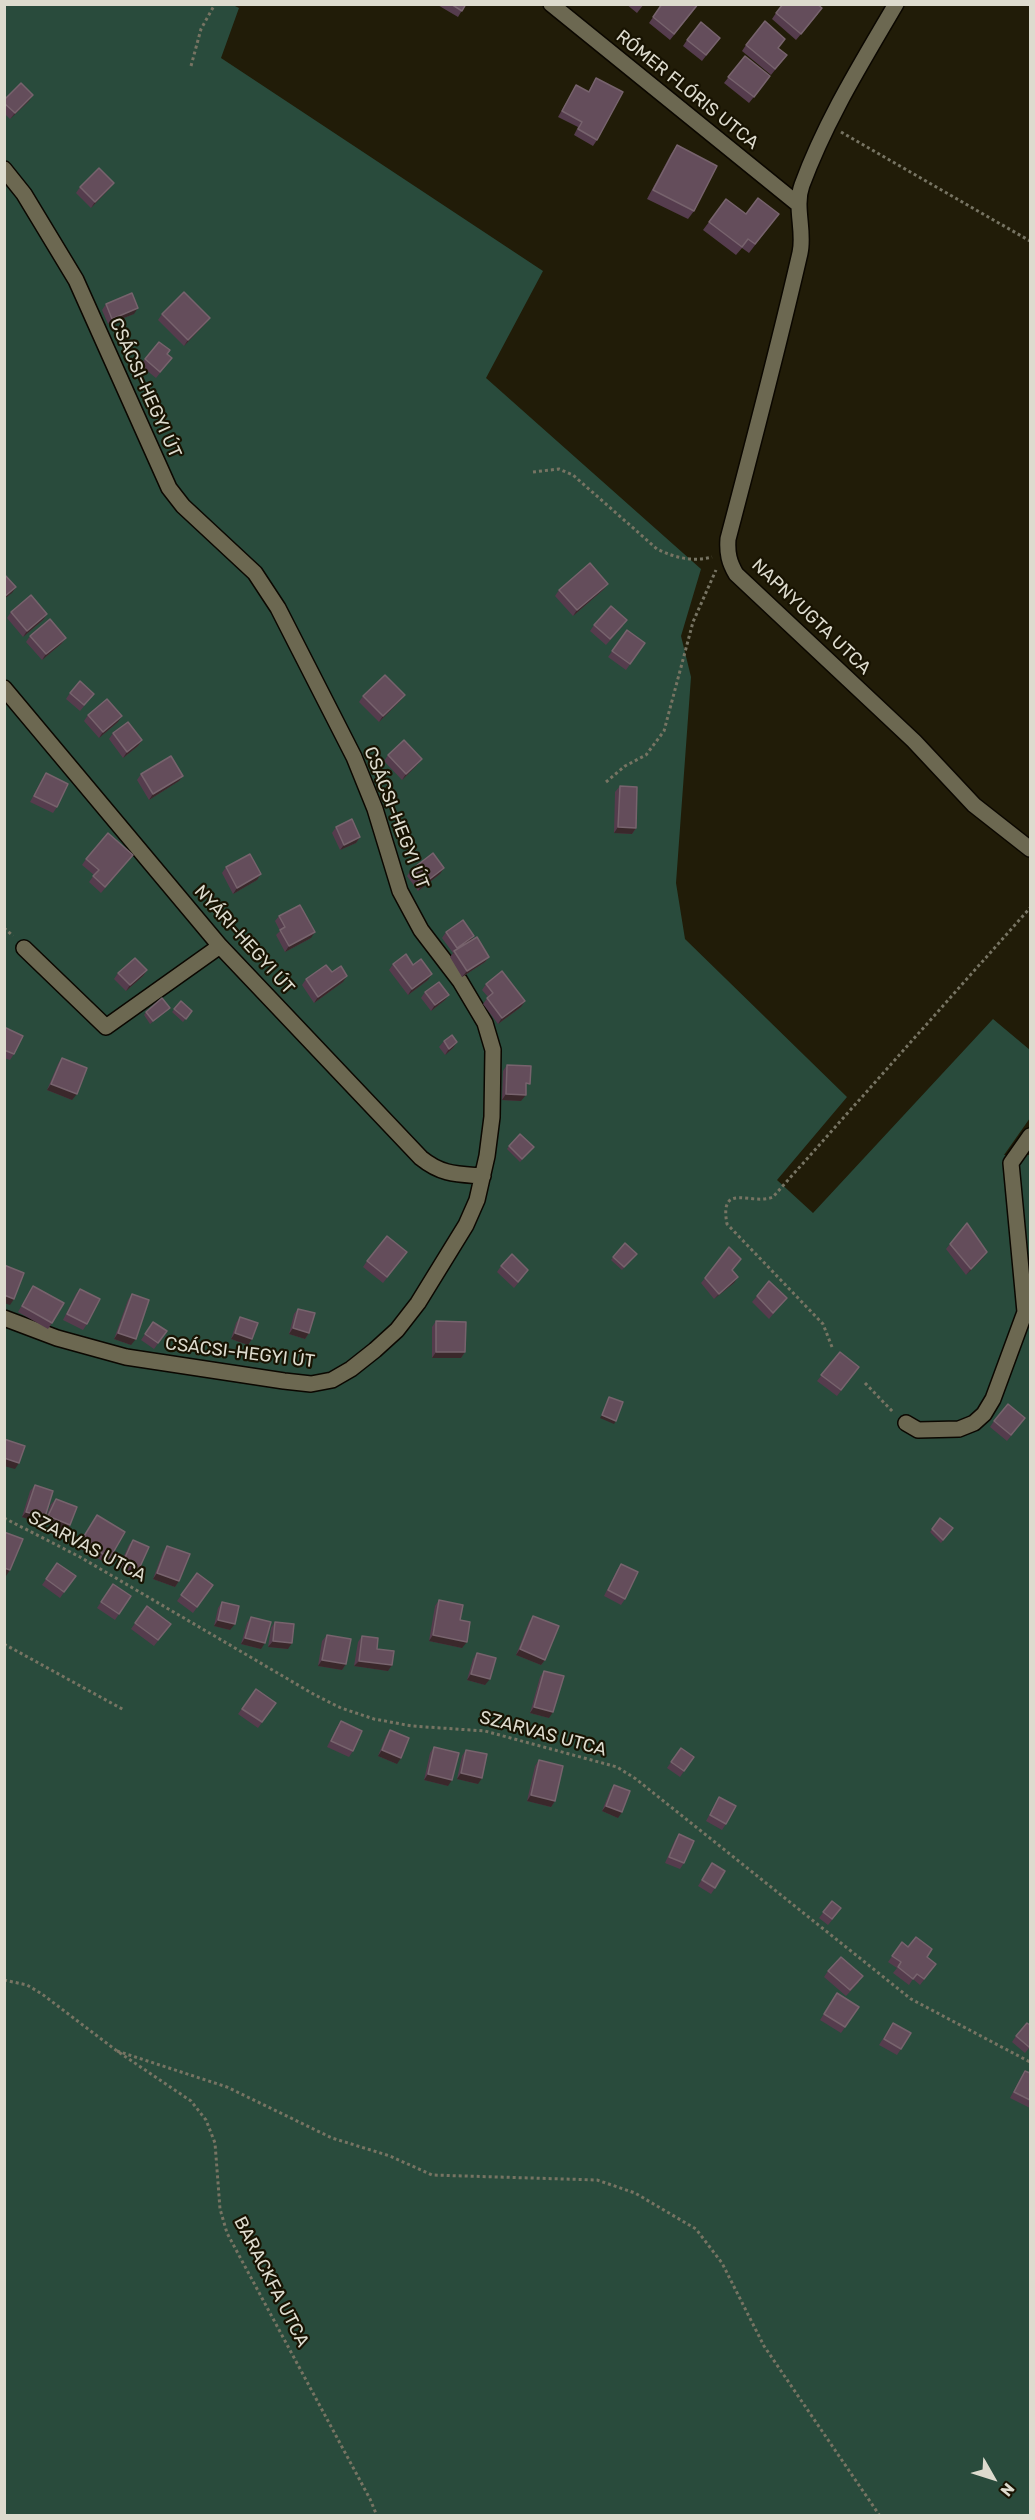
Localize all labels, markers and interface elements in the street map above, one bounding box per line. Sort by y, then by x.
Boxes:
street label: RÓMER FLÓRIS UTCA [611,26,763,154]
street label: CSÁCSI-HEGYI ÚT [104,315,186,461]
street label: NAPNYUGTA UTCA [747,555,875,679]
street label: CSÁCSI-HEGYI ÚT [359,744,433,892]
street label: NYÁRI-HEGYI ÚT [189,881,299,999]
street label: CSÁCSI-HEGYI ÚT [164,1333,316,1373]
street label: SZARVAS UTCA [24,1507,150,1587]
street label: SZARVAS UTCA [477,1707,609,1761]
street label: BARACKFA UTCA [229,2213,313,2351]
north arrow [963,2448,1023,2508]
text: N [996,2479,1018,2500]

